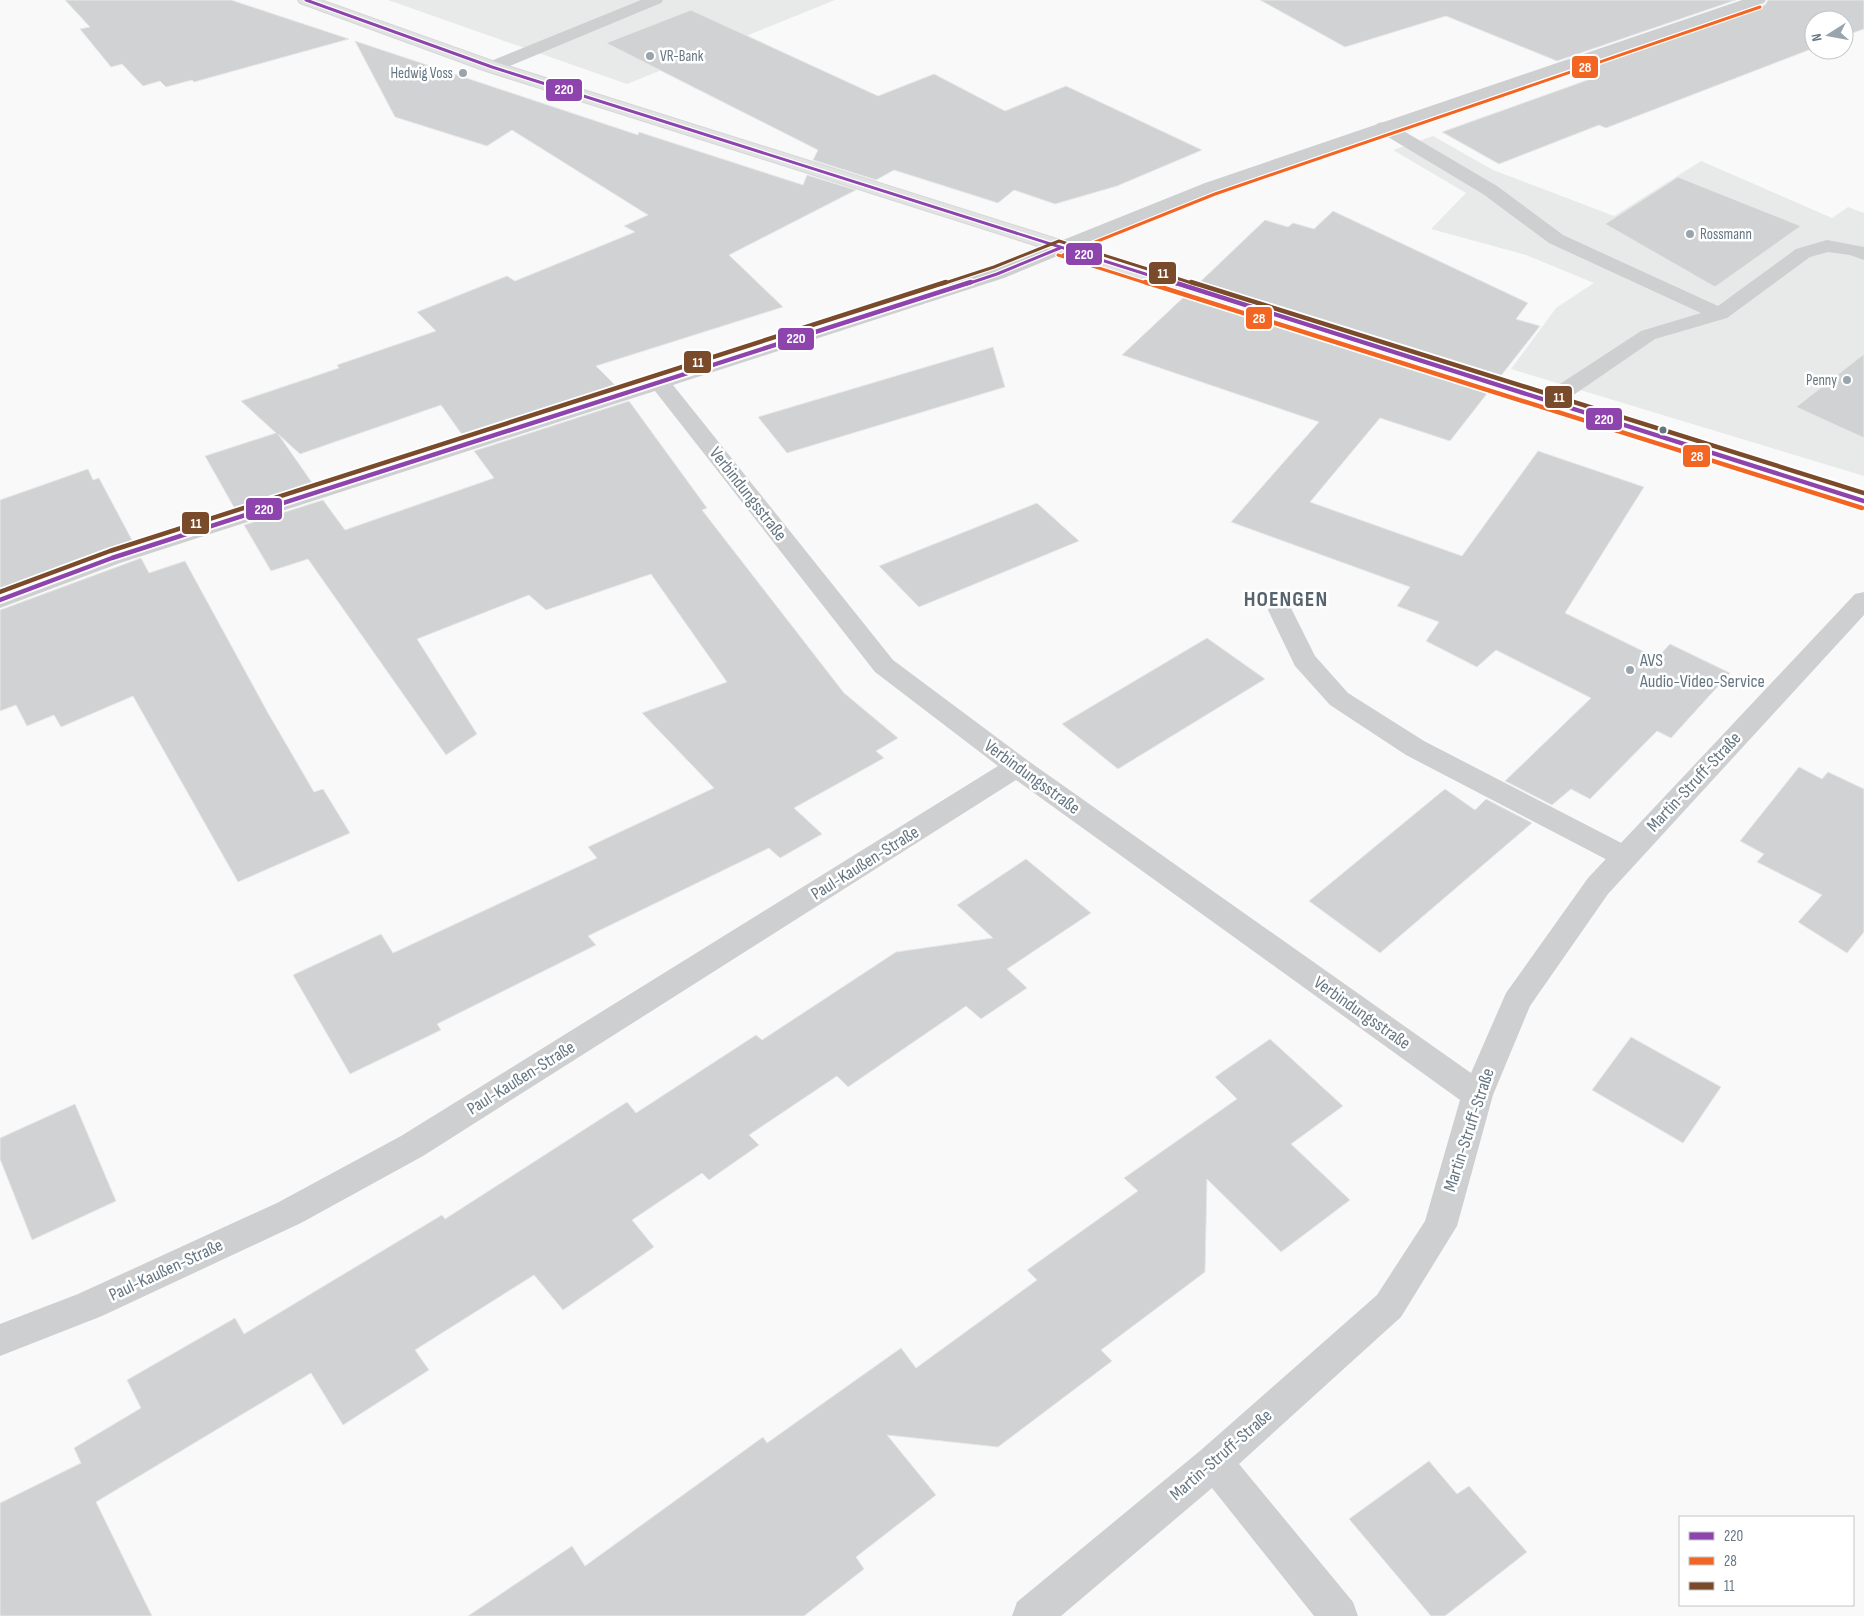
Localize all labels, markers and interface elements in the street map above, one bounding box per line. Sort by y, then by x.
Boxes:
north arrow [1804,10,1854,60]
text: N [1808,32,1826,43]
place label: VR-Bank [660,47,704,66]
marker: VR-Bank [644,50,656,62]
line badge: 28 [1571,55,1599,79]
text: 28 [1579,59,1592,76]
place label: Hedwig Voss [390,64,453,83]
marker: Hedwig Voss [457,67,469,79]
line badge: 220 [545,78,583,102]
text: 220 [555,81,574,98]
place label: Rossmann [1700,225,1752,244]
marker: Rossmann [1684,228,1696,240]
line badge: 220 [1065,242,1103,266]
text: 220 [1075,246,1094,263]
line badge: 11 [1148,261,1177,285]
text: 11 [1158,265,1169,282]
line badge: 28 [1245,306,1273,330]
text: 28 [1253,310,1266,327]
line badge: 220 [777,327,815,351]
text: 220 [787,330,806,347]
line badge: 11 [683,350,712,374]
text: 11 [693,354,704,371]
place label: Penny [1806,371,1837,390]
marker: Penny [1841,374,1853,386]
line badge: 11 [1544,385,1573,409]
text: 11 [1554,389,1565,406]
line badge: 220 [1585,407,1623,431]
text: 220 [1595,411,1614,428]
unlabelled marker [1658,425,1668,435]
street label: Verbindungsstraße [705,443,791,545]
line badge: 28 [1682,444,1711,468]
text: 28 [1691,448,1704,465]
line badge: 220 [245,497,283,521]
text: 220 [255,501,274,518]
line badge: 11 [181,511,210,535]
text: 11 [191,515,202,532]
district label: HOENGEN [1244,586,1328,613]
place label: AVS Audio-Video-Service [1639,650,1765,692]
marker: AVS Audio-Video-Service [1624,664,1636,676]
street label: Martin-Struff-Straße [1643,728,1745,836]
street label: Verbindungsstraße [980,735,1084,819]
street label: Paul-Kaußen-Straße [807,821,923,905]
street label: Verbindungsstraße [1310,972,1414,1054]
street label: Paul-Kaußen-Straße [463,1036,579,1120]
street label: Martin-Struff-Straße [1439,1066,1499,1194]
street label: Paul-Kaußen-Straße [106,1234,226,1306]
street label: Martin-Struff-Straße [1166,1405,1276,1505]
legend [1679,1516,1854,1606]
text: 220 [1724,1527,1743,1546]
text: 28 [1724,1552,1737,1571]
text: 11 [1724,1577,1735,1596]

